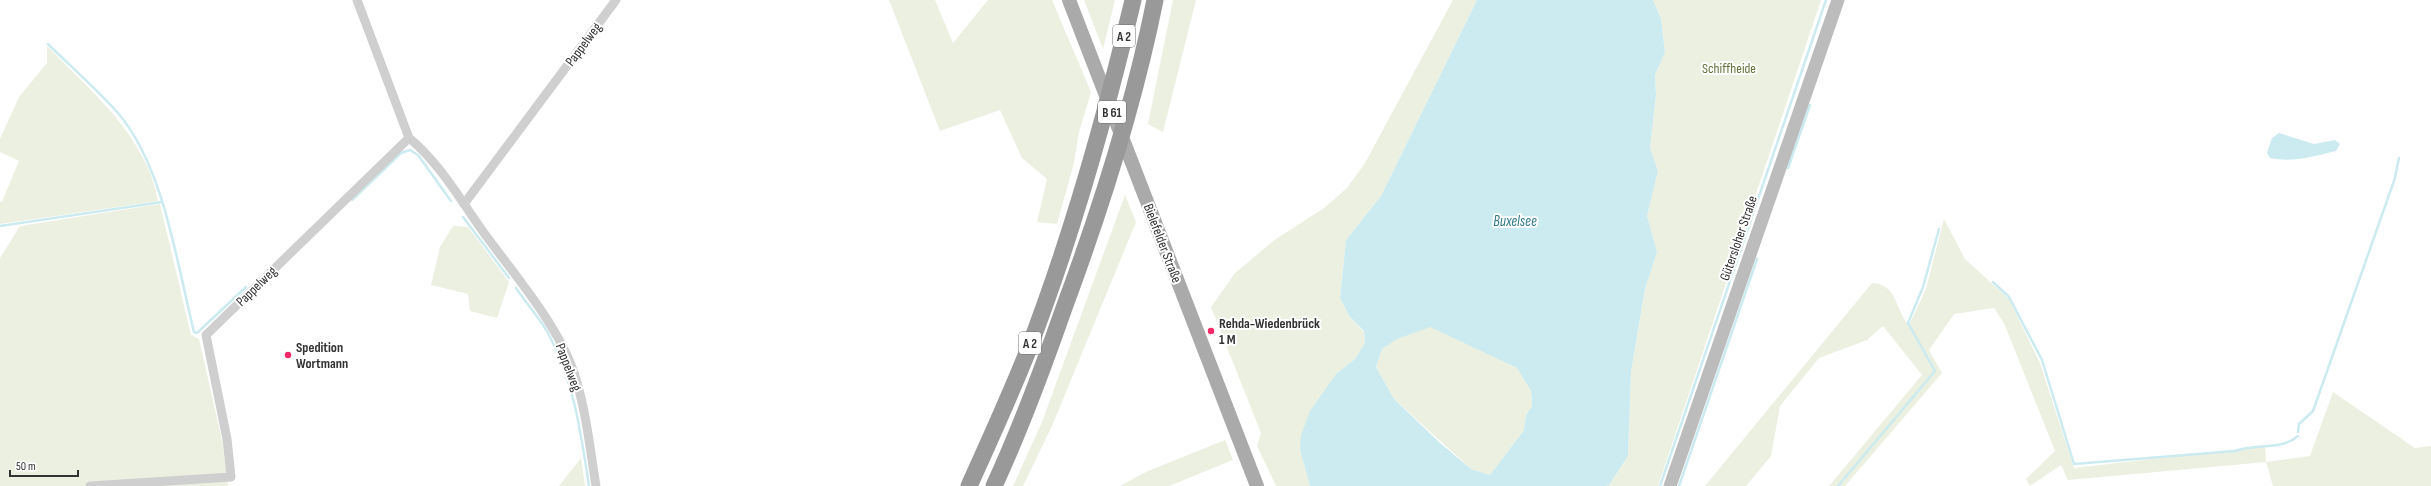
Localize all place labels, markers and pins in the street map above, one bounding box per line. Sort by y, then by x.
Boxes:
place label: Rehda-Wiedenbrück 1 M [1219,315,1320,348]
marker: Rehda-Wiedenbrück 1 M [1206,326,1216,336]
place label: Spedition Wortmann [296,339,348,372]
marker: Spedition Wortmann [283,350,293,360]

